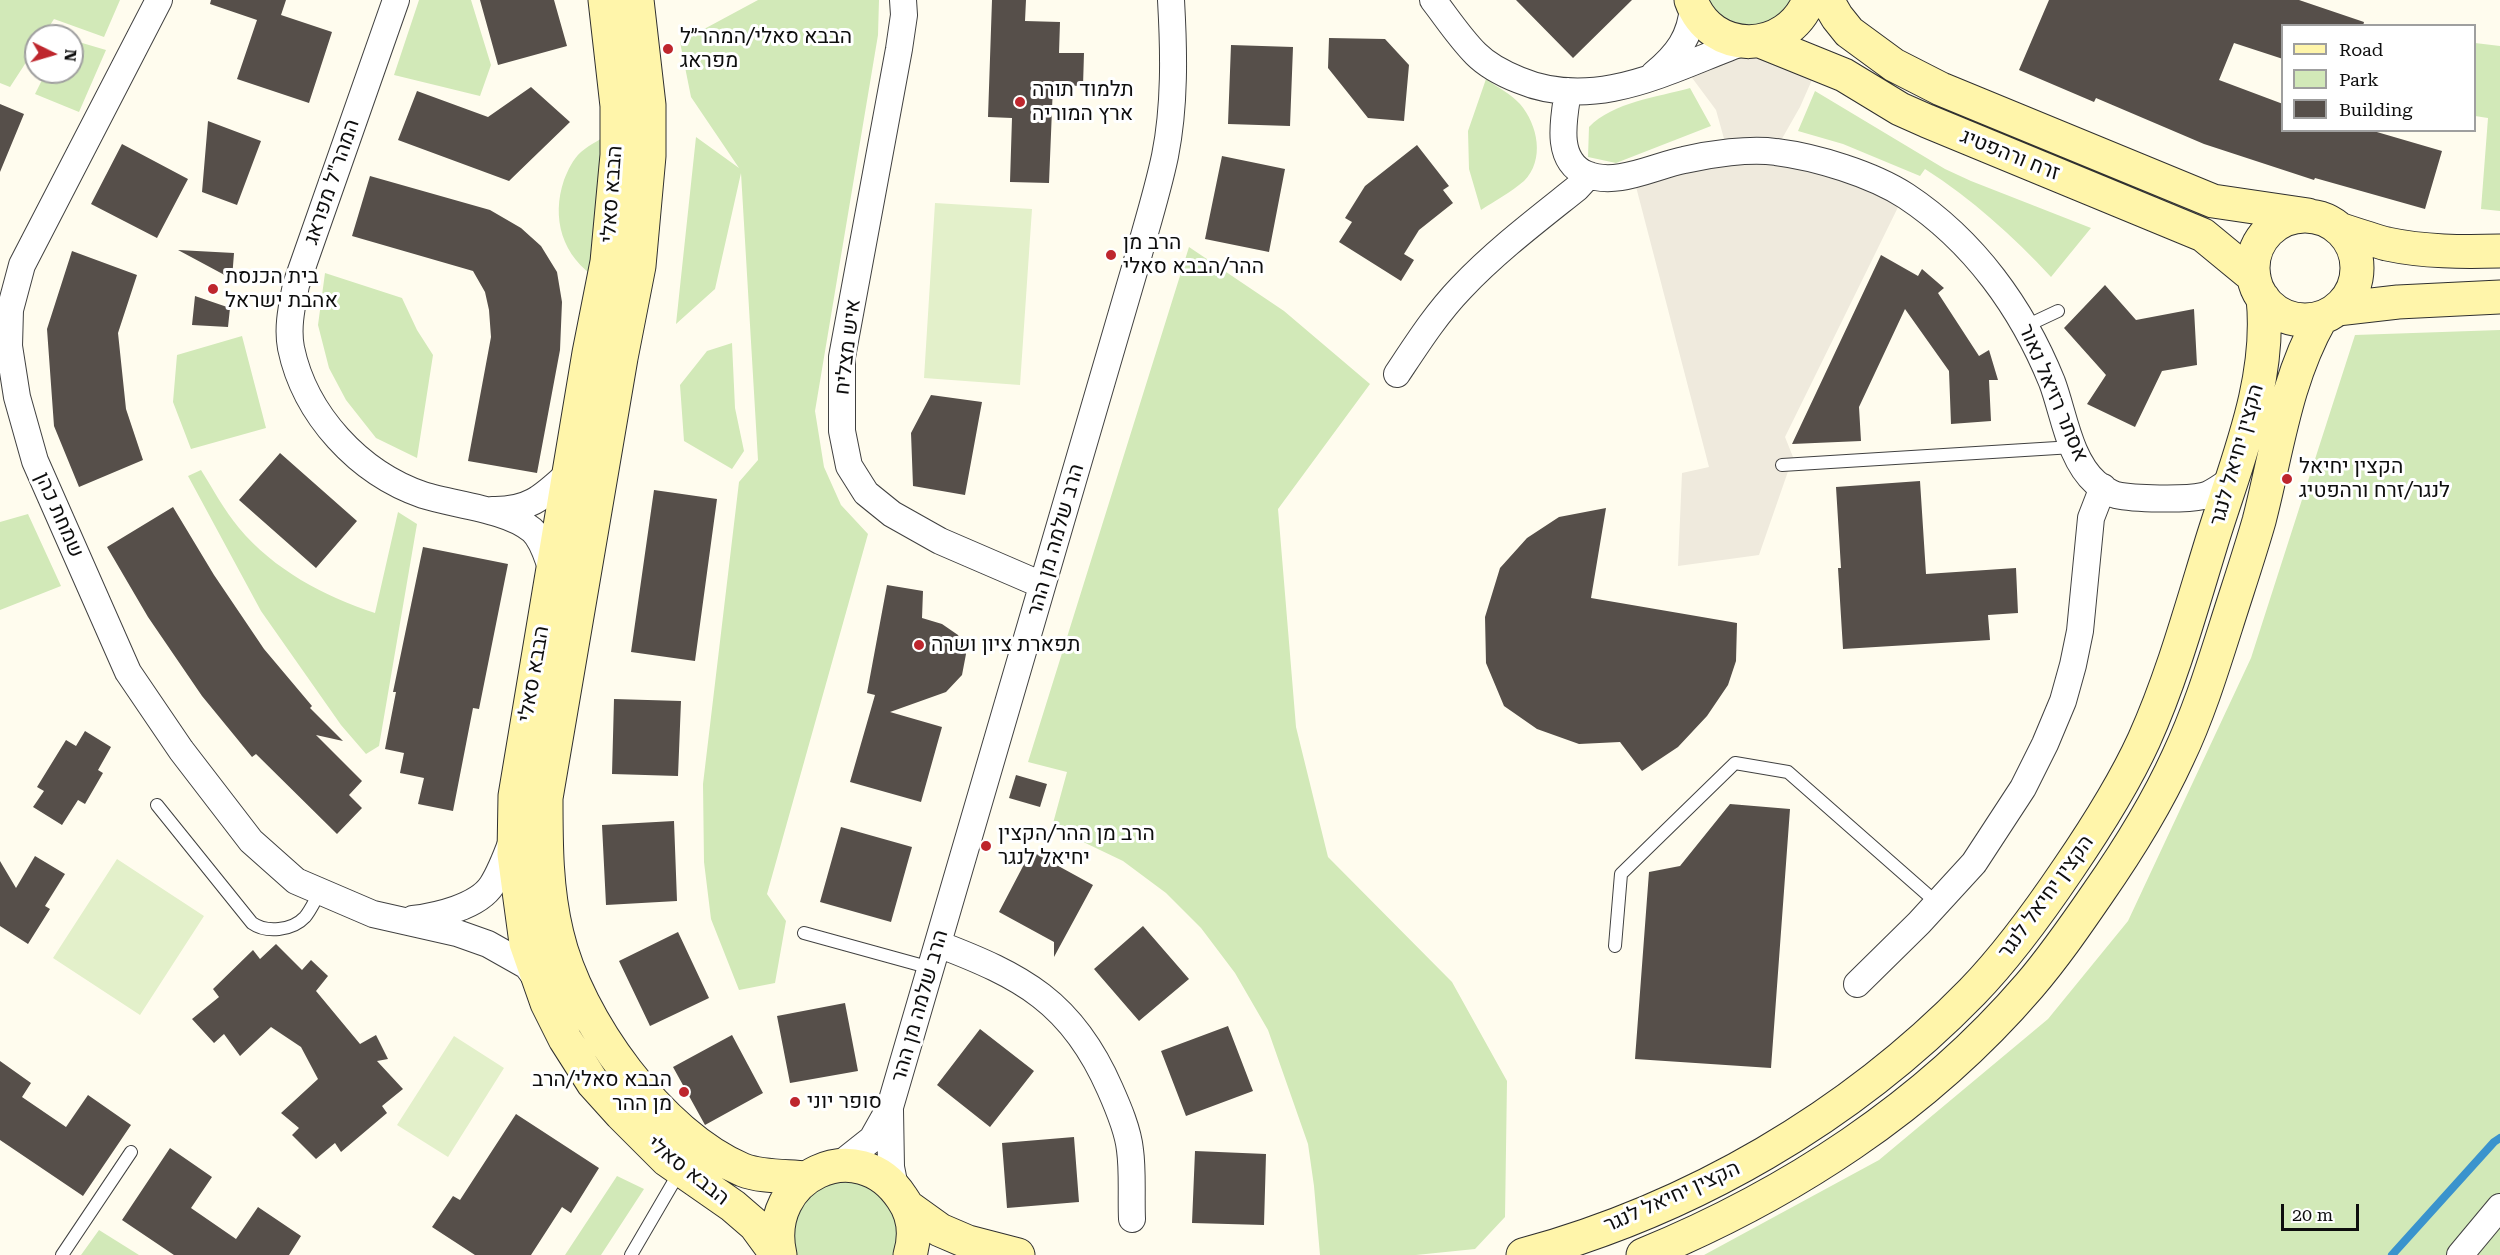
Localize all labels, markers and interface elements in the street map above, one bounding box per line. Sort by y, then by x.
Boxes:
north arrow [24,24,84,84]
place label: הבבא סאלי/המהר״ל מפראג [680,24,852,74]
legend [2281,24,2476,132]
text: Road [2339,39,2383,60]
marker: הבבא סאלי/המהר״ל מפראג [661,42,675,56]
text: N [60,48,80,62]
text: Park [2339,69,2379,90]
place label: תלמוד תורה ארץ המוריה [1032,77,1134,127]
marker: תלמוד תורה ארץ המוריה [1013,95,1027,109]
text: Building [2339,99,2413,120]
street label: המהר"ל מפראג [299,116,365,248]
street label: זרח ורהפטיג [1957,124,2063,186]
street label: הבבא סאלי [596,145,628,243]
place label: הרב מן ההר/הבבא סאלי [1123,230,1264,280]
marker: הרב מן ההר/הבבא סאלי [1104,248,1118,262]
place label: בית הכנסת אהבת ישראל [225,264,338,314]
marker: בית הכנסת אהבת ישראל [206,282,220,296]
street label: איש מצליח [830,298,866,396]
street label: אסתר רזיאל נאור [2013,321,2093,465]
street label: הקצין יחיאל לנגר [2205,381,2269,529]
place label: הקצין יחיאל לנגר/זרח ורהפטיג [2299,454,2450,504]
street label: הרב שלמה מן ההר [1022,461,1090,619]
street label: שמחת כהן [29,468,89,562]
marker: הקצין יחיאל לנגר/זרח ורהפטיג [2280,472,2294,486]
street label: הבבא סאלי [513,624,555,724]
place label: תפארת ציון ושרה [931,632,1080,658]
marker: תפארת ציון ושרה [912,638,926,652]
place label: הרב מן ההר/הקצין יחיאל לנגר [998,821,1155,871]
street label: הקצין יחיאל לנגר [1993,830,2099,964]
marker: הרב מן ההר/הקצין יחיאל לנגר [979,839,993,853]
street label: הרב שלמה מן ההר [886,927,954,1085]
place label: הבבא סאלי/הרב מן ההר [532,1067,672,1117]
marker: הבבא סאלי/הרב מן ההר [677,1085,691,1099]
place label: סופר יוני [807,1089,882,1115]
marker: סופר יוני [788,1095,802,1109]
street label: הבבא סאלי [642,1131,734,1211]
street label: הקצין יחיאל לנגר [1600,1156,1744,1238]
scale bar [2284,1192,2362,1230]
text: 20 m [2292,1204,2333,1225]

